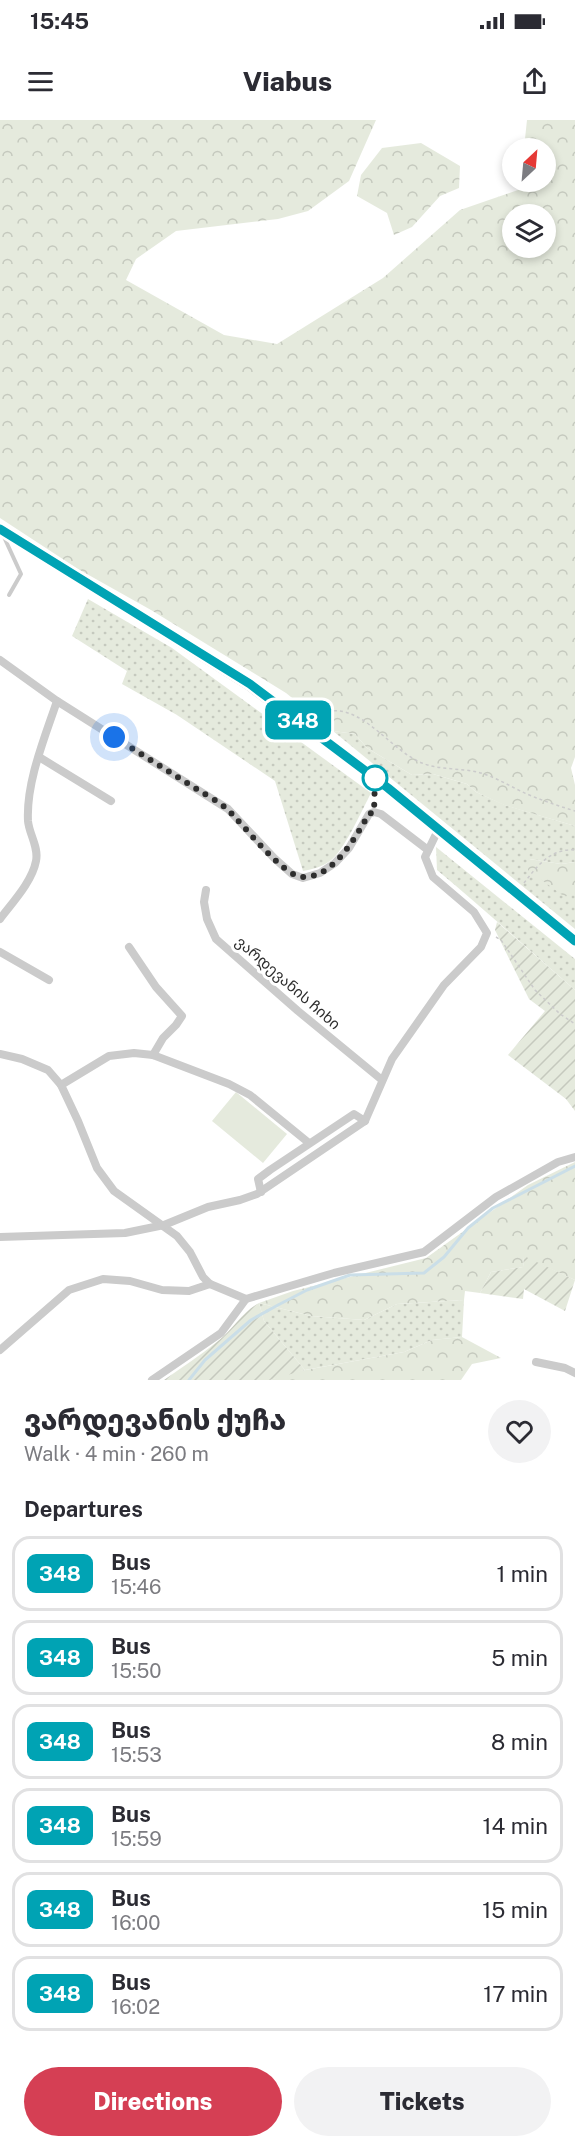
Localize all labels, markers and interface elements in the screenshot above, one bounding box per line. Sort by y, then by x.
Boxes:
text: 15:45 [30,8,89,34]
icon: menu [24,65,57,98]
text: Viabus [243,65,332,97]
icon: share [518,65,551,98]
north arrow [502,138,556,192]
map controls [502,138,556,258]
button: layers [502,204,556,258]
line badge: 348 [264,700,332,740]
text: 348 [277,708,319,733]
your location [99,722,129,752]
unlabelled marker [362,765,388,791]
street label: ვარდევანის ჩიხი [232,933,344,1033]
button: heart [488,1400,551,1463]
text: ვარდევანის ქუჩა [24,1403,286,1436]
text: Walk · 4 min · 260 m [24,1442,209,1466]
text: Departures [24,1496,143,1522]
text: Bus [111,1549,151,1575]
text: 348 [39,1561,81,1586]
text: 1 min [496,1561,548,1587]
text: 15:46 [111,1575,161,1599]
text: Bus [111,1633,151,1659]
text: 348 [39,1645,81,1670]
text: 5 min [491,1645,548,1671]
text: 15:50 [111,1659,162,1683]
text: Bus [111,1717,151,1743]
text: 348 [39,1729,81,1754]
text: 8 min [491,1729,548,1755]
text: 15:53 [111,1743,162,1767]
text: Bus [111,1801,151,1827]
text: 348 [39,1813,81,1838]
text: 14 min [483,1813,548,1839]
text: 15:59 [111,1827,162,1851]
text: Bus [111,1885,151,1911]
text: 348 [39,1897,81,1922]
text: 15 min [482,1897,548,1923]
text: 16:00 [111,1911,160,1935]
text: Bus [111,1969,151,1995]
text: 348 [39,1981,81,2006]
text: 17 min [483,1981,548,2007]
text: 16:02 [111,1995,160,2019]
button: Directions [24,2067,282,2136]
button: Tickets [294,2067,551,2136]

